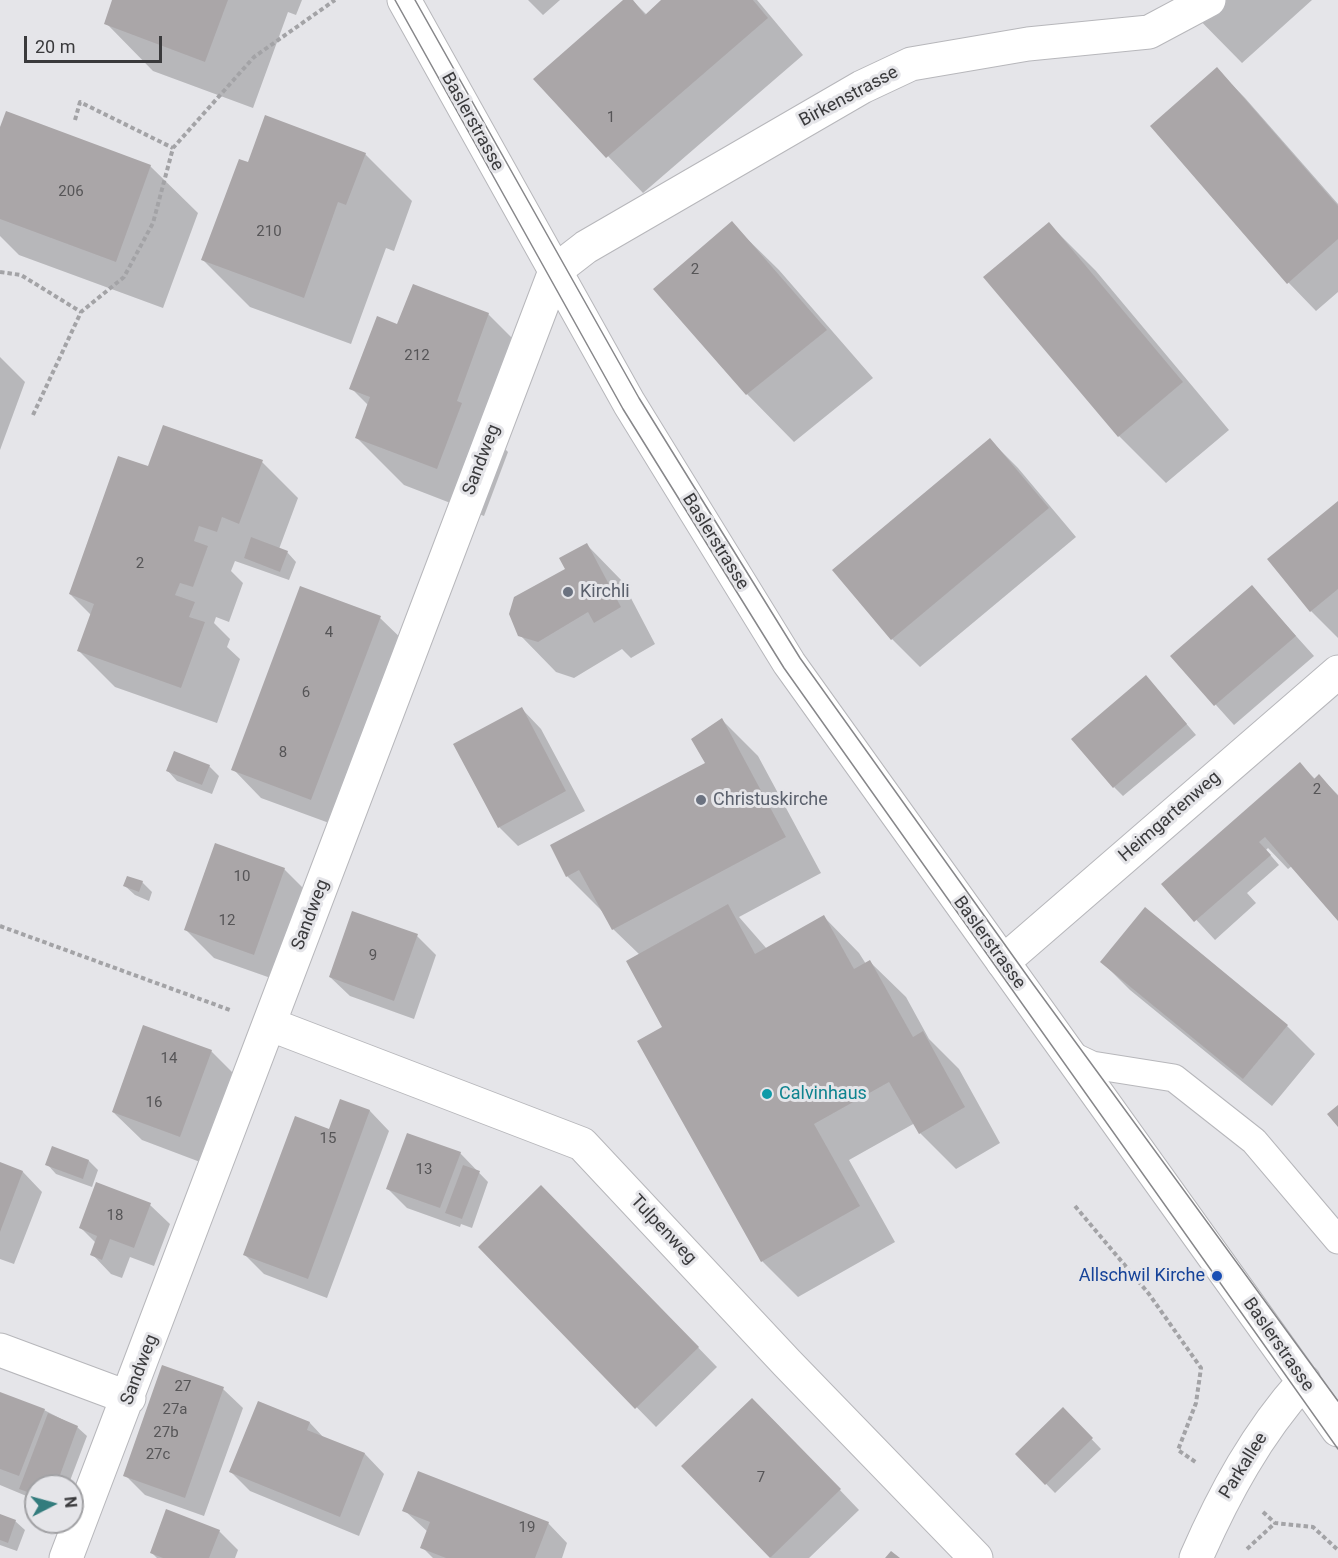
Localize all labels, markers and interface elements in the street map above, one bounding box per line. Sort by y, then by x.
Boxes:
scale bar [27,24,165,62]
text: 20 m [35,36,75,57]
street label: Birkenstrasse [796,62,902,132]
street label: Baslerstrasse [436,69,508,175]
house number: 1 [607,109,615,127]
house number: 206 [58,183,84,201]
house number: 210 [256,223,282,241]
house number: 2 [691,261,699,279]
house number: 212 [404,347,430,365]
street label: Sandweg [459,422,505,498]
street label: Baslerstrasse [677,490,753,594]
house number: 2 [136,555,144,573]
place label: Kirchli [580,581,630,603]
marker: Kirchli [561,585,575,599]
house number: 4 [325,624,333,642]
house number: 6 [302,684,310,702]
house number: 8 [279,744,287,762]
street label: Heimgartenweg [1115,767,1225,867]
house number: 2 [1313,781,1321,799]
place label: Christuskirche [713,789,828,811]
marker: Christuskirche [694,793,708,807]
house number: 10 [234,868,250,886]
street label: Sandweg [288,877,334,953]
street label: Baslerstrasse [948,892,1030,994]
house number: 12 [219,912,235,930]
house number: 9 [369,947,377,965]
house number: 14 [161,1050,177,1068]
place label: Calvinhaus [779,1083,867,1105]
marker: Calvinhaus [760,1087,774,1101]
house number: 16 [146,1094,162,1112]
house number: 15 [320,1130,336,1148]
house number: 13 [416,1161,432,1179]
street label: Tulpenweg [625,1191,701,1269]
house number: 18 [107,1207,123,1225]
place label: Allschwil Kirche [1079,1265,1205,1287]
marker: Allschwil Kirche [1210,1269,1224,1283]
street label: Baslerstrasse [1238,1294,1318,1396]
street label: Sandweg [117,1332,163,1408]
house number: 27 [175,1378,191,1396]
house number: 27a [162,1401,188,1419]
house number: 27b [153,1424,179,1442]
street label: Parkallee [1215,1429,1273,1503]
house number: 27c [146,1446,170,1464]
house number: 7 [757,1469,765,1487]
north arrow [24,1474,84,1534]
text: N [60,1496,80,1509]
house number: 19 [519,1519,535,1537]

